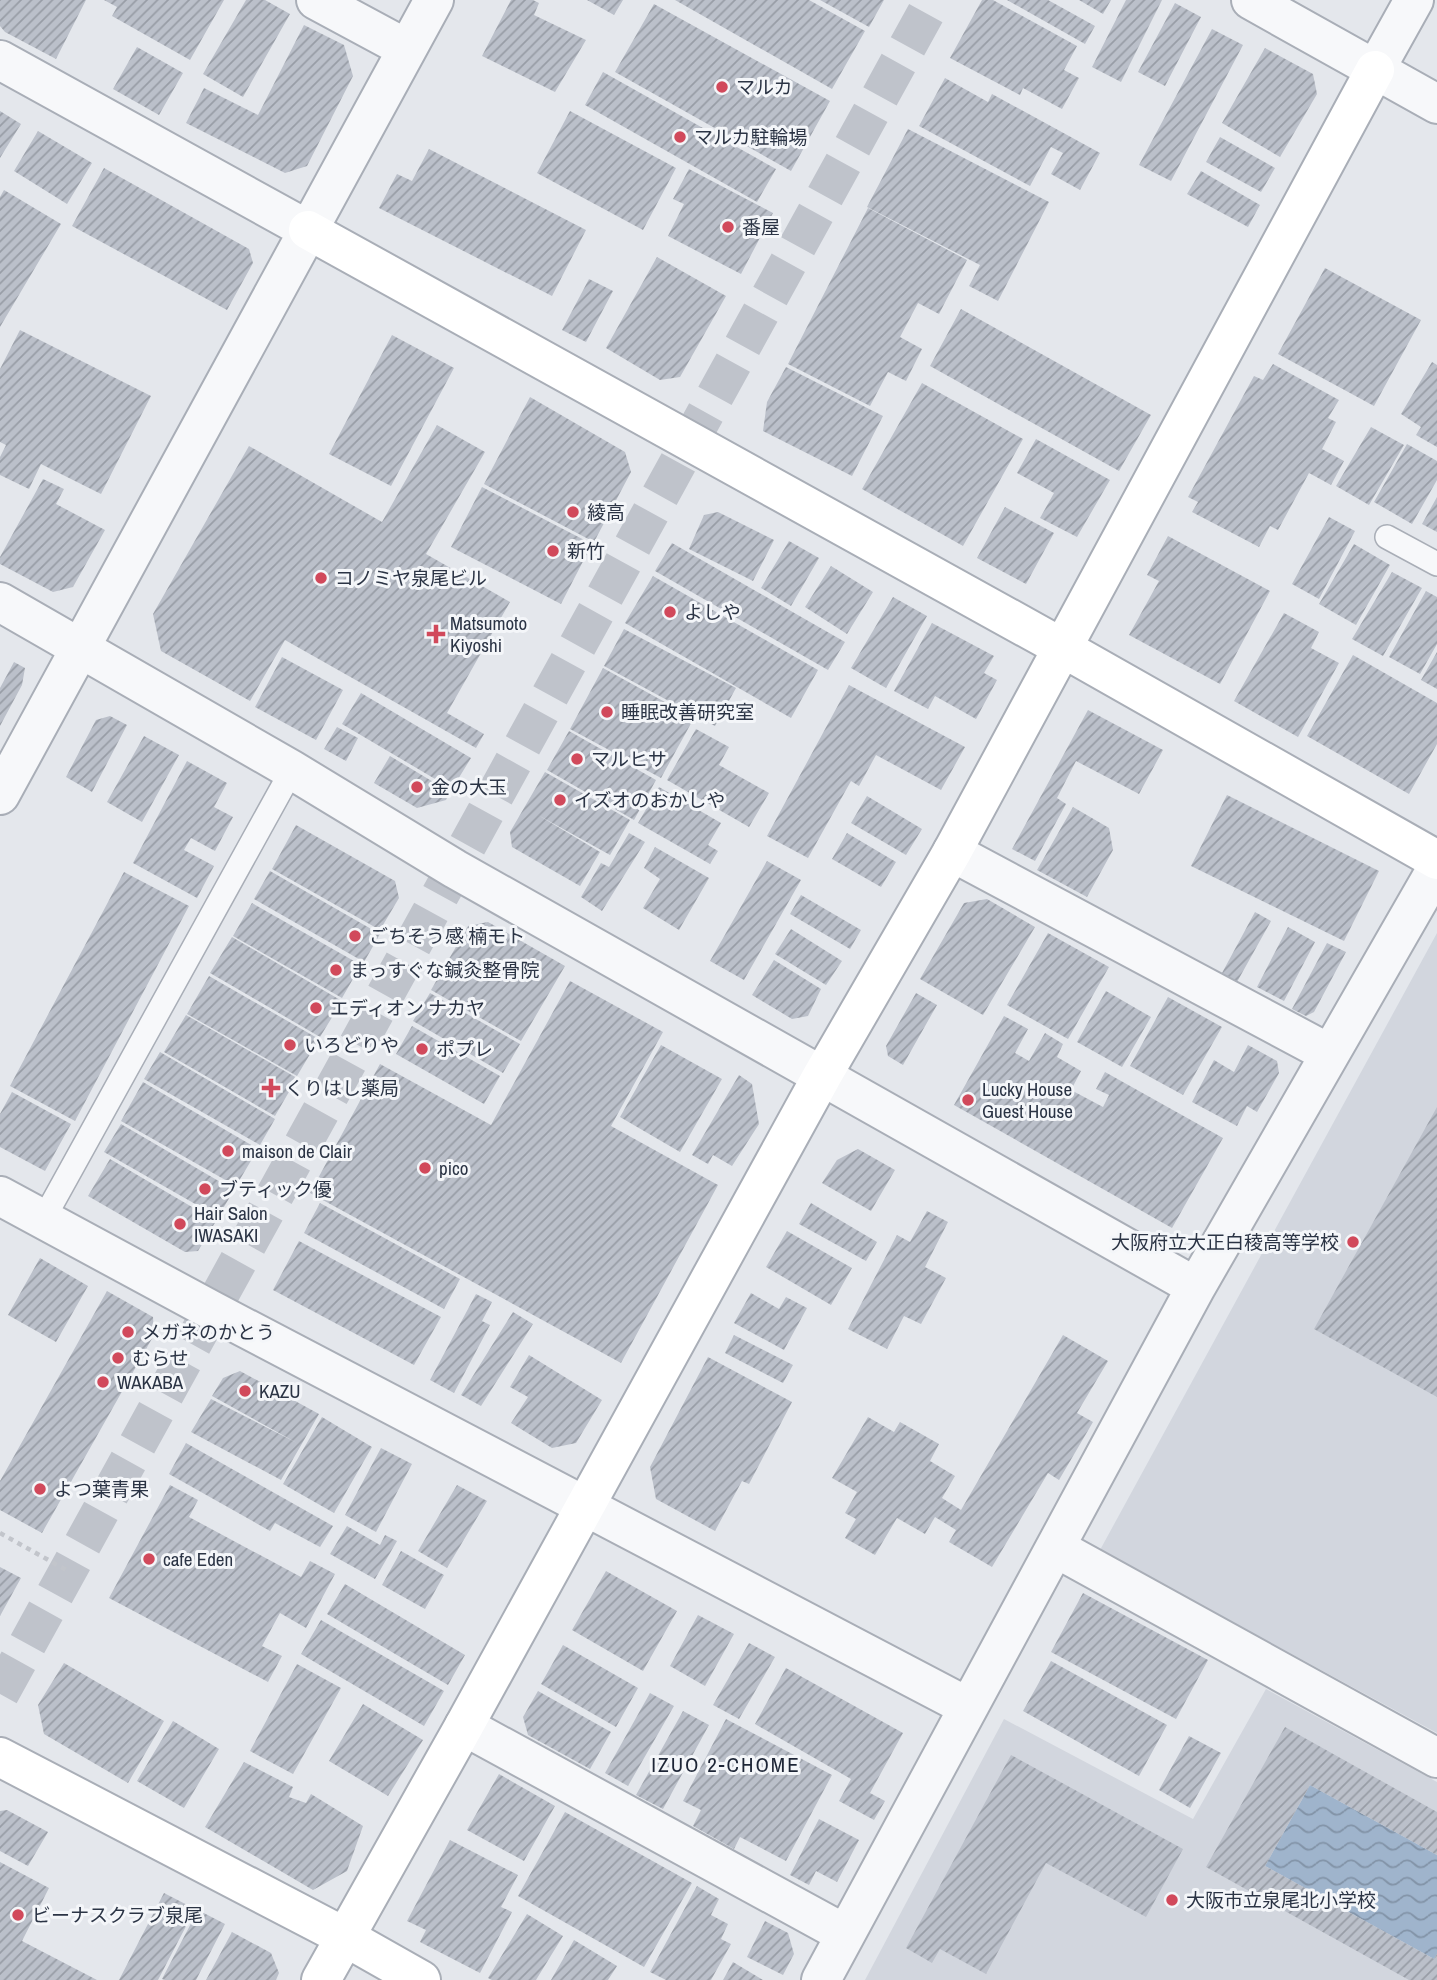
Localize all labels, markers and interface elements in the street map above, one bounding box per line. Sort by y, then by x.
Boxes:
place label: マルカ [736,74,792,100]
marker: マルカ [714,79,730,95]
place label: マルカ駐輪場 [694,124,807,150]
marker: マルカ駐輪場 [672,129,688,145]
place label: 番屋 [742,214,780,240]
marker: 番屋 [720,219,736,235]
place label: 綾高 [587,499,625,525]
marker: 綾高 [565,504,581,520]
place label: 新竹 [567,538,605,564]
marker: 新竹 [545,543,561,559]
place label: コノミヤ泉尾ビル [335,565,487,591]
marker: コノミヤ泉尾ビル [313,570,329,586]
place label: よしや [684,599,741,625]
marker: よしや [662,604,678,620]
place label: Matsumoto Kiyoshi [450,610,527,658]
marker: Matsumoto Kiyoshi [428,626,444,642]
place label: 睡眠改善研究室 [621,699,754,725]
marker: 睡眠改善研究室 [599,704,615,720]
place label: マルヒサ [591,746,667,772]
marker: マルヒサ [569,751,585,767]
place label: 金の大玉 [431,774,507,800]
marker: 金の大玉 [409,779,425,795]
place label: イズオのおかしや [574,787,725,813]
marker: イズオのおかしや [552,792,568,808]
place label: ごちそう感 楠モト [369,923,525,949]
marker: ごちそう感 楠モト [347,928,363,944]
place label: まっすぐな鍼灸整骨院 [350,957,539,983]
marker: まっすぐな鍼灸整骨院 [328,962,344,978]
place label: エディオン ナカヤ [330,995,485,1021]
marker: エディオン ナカヤ [308,1000,324,1016]
place label: いろどりや [304,1032,399,1058]
place label: ポプレ [436,1036,493,1062]
marker: いろどりや [282,1037,298,1053]
marker: ポプレ [414,1041,430,1057]
place label: くりはし薬局 [285,1075,399,1101]
place label: Lucky House Guest House [982,1076,1073,1124]
marker: くりはし薬局 [263,1080,279,1096]
marker: Lucky House Guest House [960,1092,976,1108]
place label: maison de Clair [242,1138,353,1164]
marker: maison de Clair [220,1143,236,1159]
place label: pico [439,1155,468,1181]
marker: pico [417,1160,433,1176]
place label: ブティック優 [219,1176,332,1202]
marker: ブティック優 [197,1181,213,1197]
place label: Hair Salon IWASAKI [194,1200,268,1248]
marker: Hair Salon IWASAKI [172,1216,188,1232]
place label: 大阪府立大正白稜高等学校 [1111,1229,1339,1255]
marker: 大阪府立大正白稜高等学校 [1345,1234,1361,1250]
place label: メガネのかとう [142,1319,275,1345]
marker: メガネのかとう [120,1324,136,1340]
place label: むらせ [132,1345,189,1371]
marker: むらせ [110,1350,126,1366]
place label: WAKABA [117,1369,184,1395]
marker: WAKABA [95,1374,111,1390]
place label: KAZU [259,1378,301,1404]
marker: KAZU [237,1383,253,1399]
place label: よつ葉青果 [54,1476,149,1502]
marker: よつ葉青果 [32,1481,48,1497]
place label: cafe Eden [163,1546,233,1572]
marker: cafe Eden [141,1551,157,1567]
district label: IZUO 2-CHOME [651,1750,801,1779]
place label: 大阪市立泉尾北小学校 [1186,1887,1376,1913]
marker: 大阪市立泉尾北小学校 [1164,1892,1180,1908]
place label: ビーナスクラブ泉尾 [32,1902,203,1928]
marker: ビーナスクラブ泉尾 [10,1907,26,1923]

